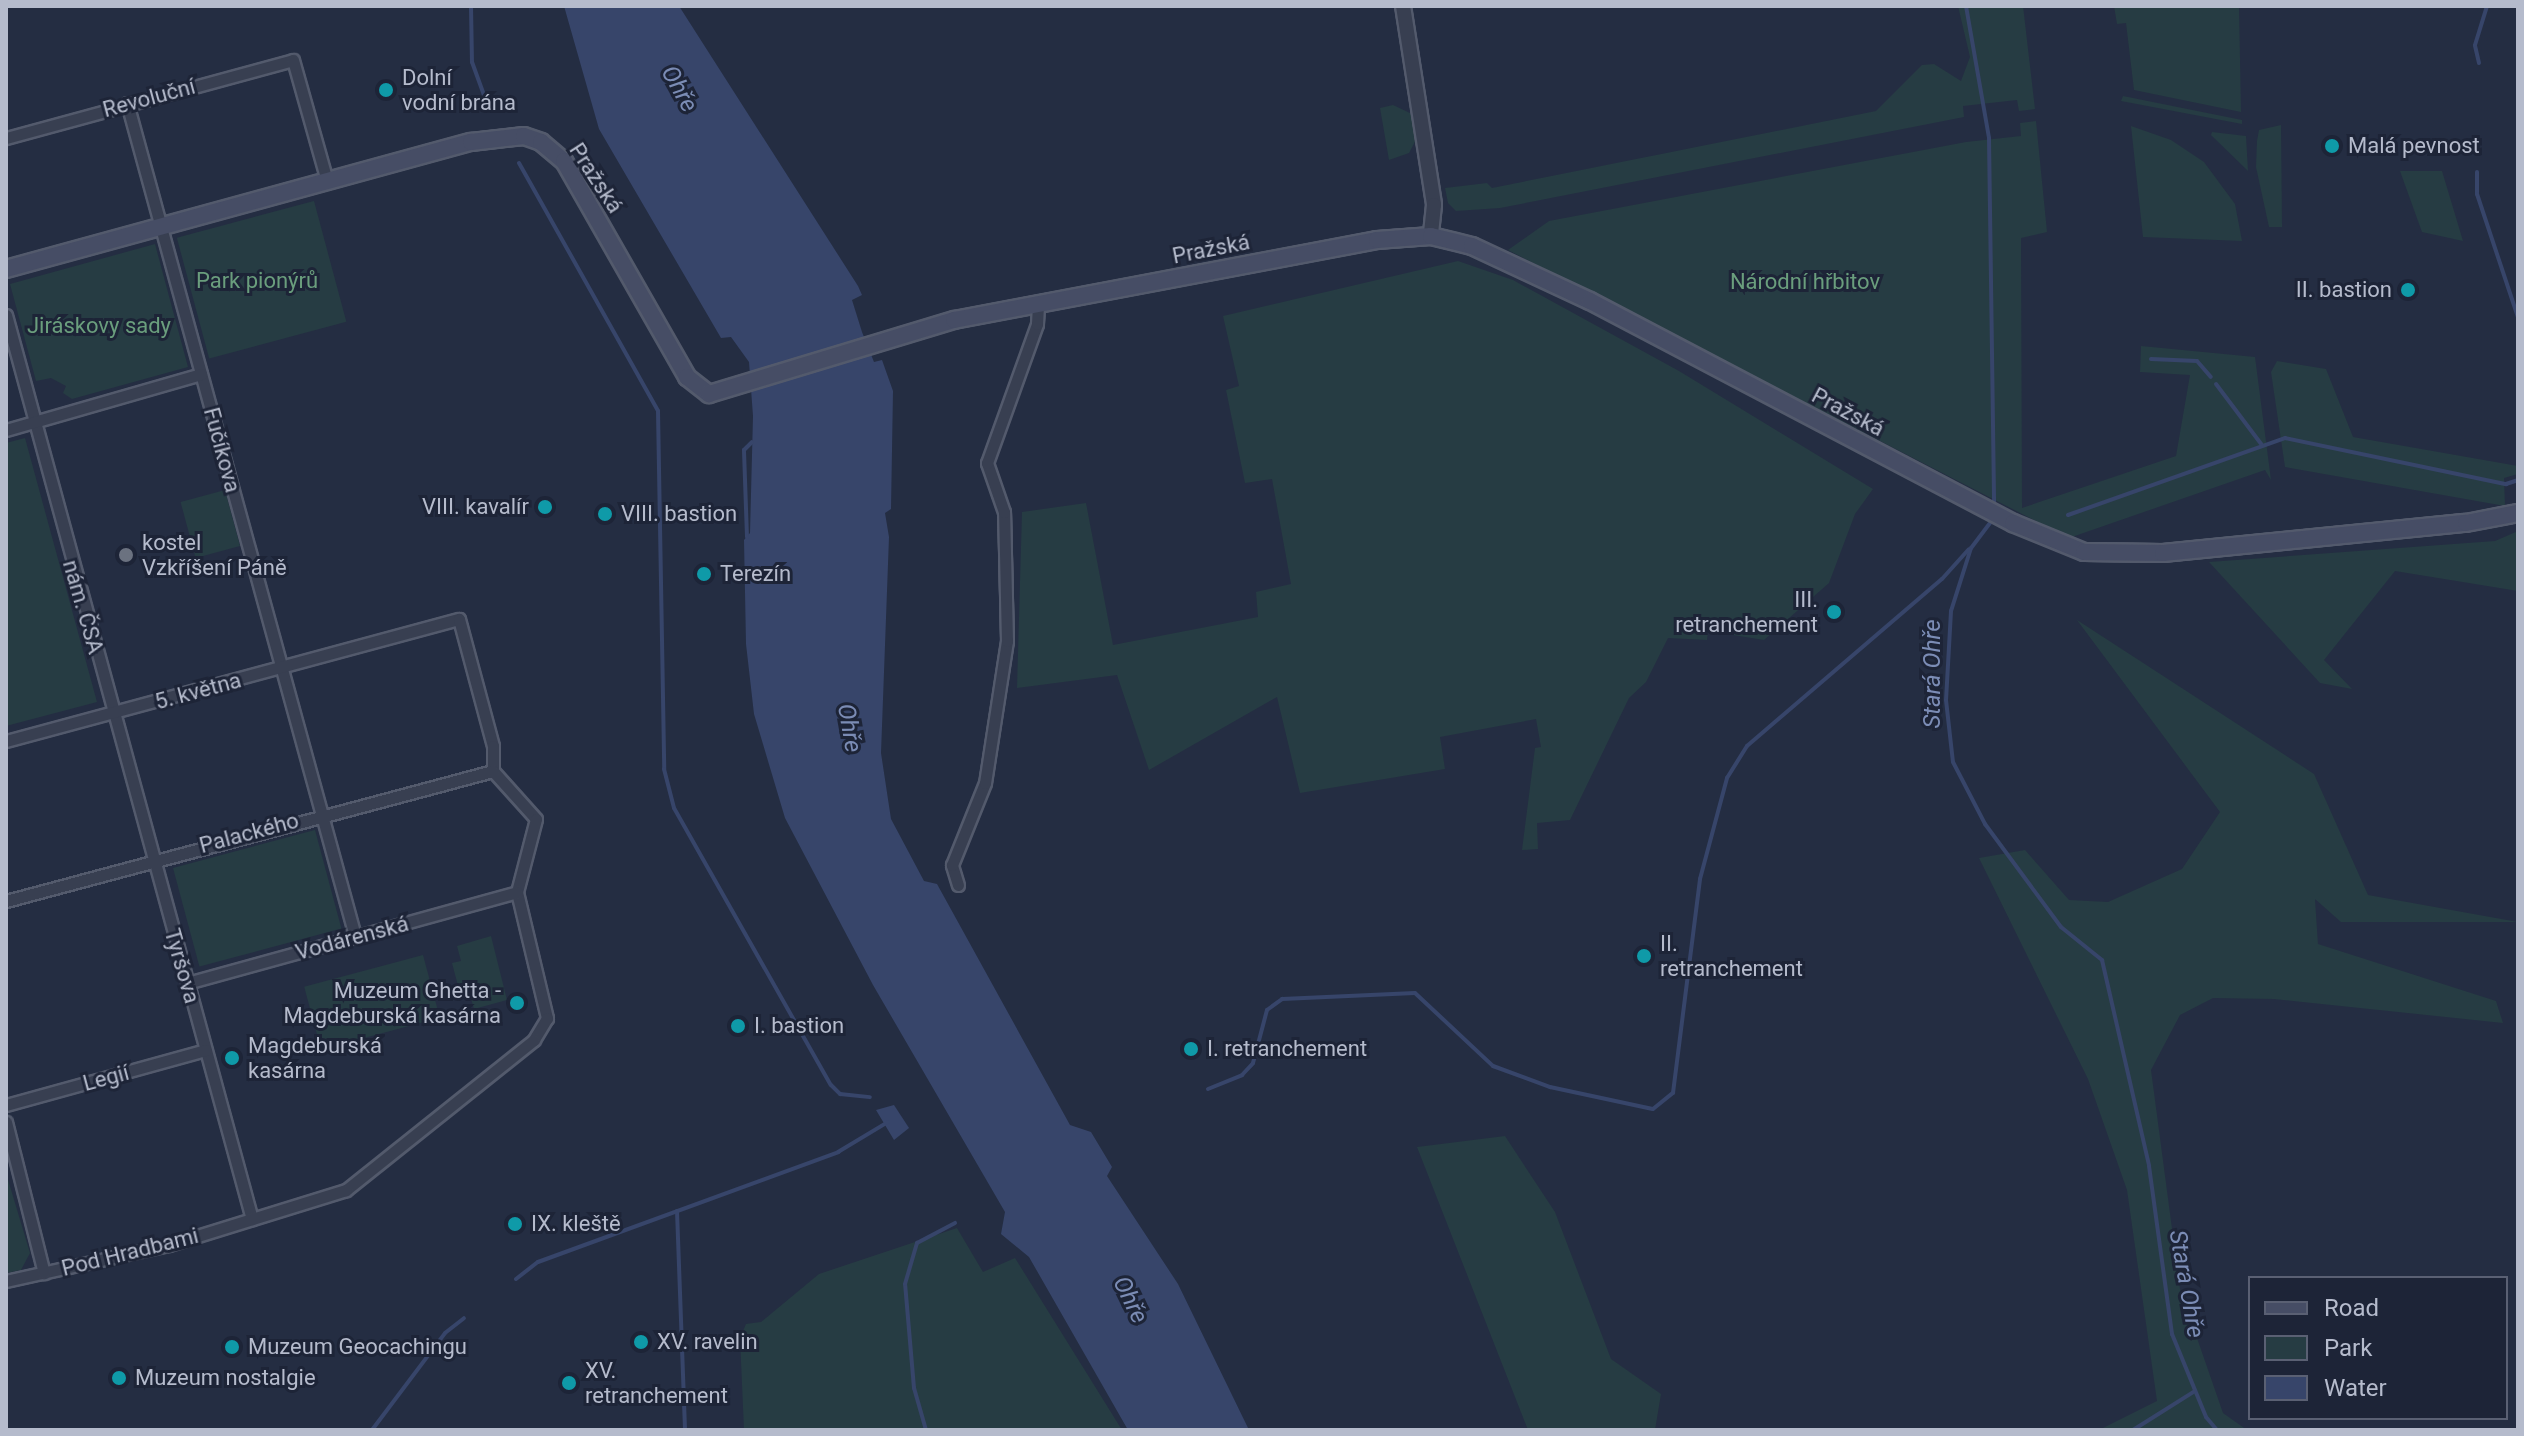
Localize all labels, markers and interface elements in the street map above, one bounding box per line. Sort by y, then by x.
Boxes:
water label: Ohře [655,61,703,117]
place label: Dolní vodní brána [402,64,516,116]
street label: Revoluční [100,73,198,123]
marker: Dolní vodní brána [377,81,395,99]
place label: Malá pevnost [2348,133,2480,159]
marker: Malá pevnost [2323,137,2341,155]
street label: Pražská [564,138,628,218]
street label: Pražská [1170,229,1252,269]
park label: Park pionýrů [196,268,318,294]
park label: Národní hřbitov [1730,269,1880,295]
place label: II. bastion [2296,277,2392,303]
marker: II. bastion [2399,281,2417,299]
park label: Jiráskovy sady [27,313,171,339]
street label: Pražská [1807,382,1889,442]
street label: Fučíkova [198,405,246,495]
place label: VIII. kavalír [422,494,529,520]
marker: VIII. kavalír [536,498,554,516]
place label: VIII. bastion [621,501,737,527]
marker: VIII. bastion [596,505,614,523]
place label: kostel Vzkříšení Páně [142,529,287,580]
marker: kostel Vzkříšení Páně [117,546,135,564]
street label: nám. ČSA [57,557,109,657]
place label: Terezín [720,561,791,587]
marker: Terezín [695,565,713,583]
place label: III. retranchement [1675,586,1818,638]
marker: III. retranchement [1825,603,1843,621]
water label: Stará Ohře [1919,620,1947,728]
street label: 5. května [152,667,244,715]
water label: Ohře [831,701,867,755]
street label: Palackého [196,807,302,859]
street label: Vodárenská [293,910,411,966]
street label: Tyršova [159,926,205,1006]
place label: II. retranchement [1660,930,1803,982]
marker: II. retranchement [1635,947,1653,965]
place label: Muzeum Ghetta - Magdeburská kasárna [284,977,501,1028]
marker: Muzeum Ghetta - Magdeburská kasárna [508,994,526,1012]
place label: I. bastion [754,1013,844,1039]
marker: I. bastion [729,1017,747,1035]
place label: Magdeburská kasárna [248,1032,382,1084]
place label: I. retranchement [1207,1036,1367,1062]
marker: I. retranchement [1182,1040,1200,1058]
marker: Magdeburská kasárna [223,1049,241,1067]
street label: Legií [80,1059,132,1097]
place label: IX. kleště [531,1211,621,1237]
marker: IX. kleště [506,1215,524,1233]
street label: Pod Hradbami [59,1222,201,1282]
water label: Stará Ohře [2162,1228,2210,1340]
water label: Ohře [1106,1272,1154,1328]
legend [2248,1276,2508,1420]
text: Road [2324,1294,2379,1322]
place label: XV. ravelin [657,1329,758,1355]
marker: XV. ravelin [632,1333,650,1351]
place label: Muzeum Geocachingu [248,1334,467,1360]
text: Park [2324,1334,2372,1362]
marker: Muzeum Geocachingu [223,1338,241,1356]
place label: XV. retranchement [585,1357,728,1408]
place label: Muzeum nostalgie [135,1365,316,1391]
marker: Muzeum nostalgie [110,1369,128,1387]
marker: XV. retranchement [560,1374,578,1392]
text: Water [2324,1374,2387,1402]

